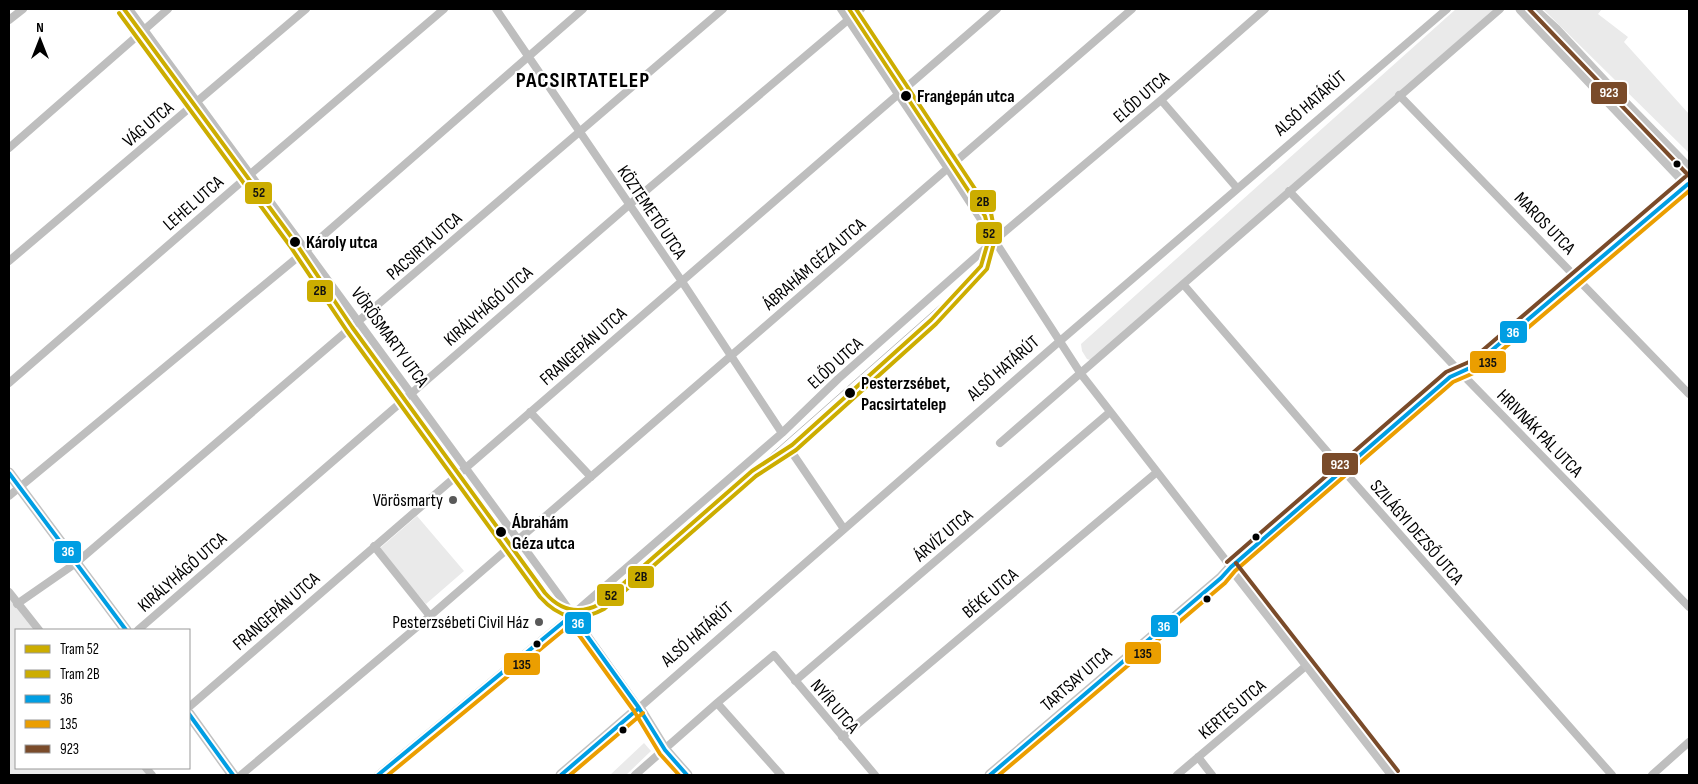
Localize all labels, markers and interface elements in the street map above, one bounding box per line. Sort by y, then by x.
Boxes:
north arrow [15,15,65,65]
text: N [36,19,44,36]
street label: ALSÓ HATÁRÚT [1269,66,1351,141]
district label: PACSIRTATELEP [516,67,650,94]
street label: ELŐD UTCA [1109,67,1174,127]
line badge: 923 [1590,81,1628,105]
text: 923 [1599,84,1619,101]
place label: Frangepán utca [917,86,1015,107]
marker: Frangepán utca [899,89,913,103]
street label: VÁG UTCA [119,97,178,152]
unlabelled marker [1672,159,1682,169]
street label: KÖZTEMETŐ UTCA [613,162,691,263]
street label: LEHEL UTCA [159,171,228,235]
line badge: 52 [244,181,273,205]
text: 52 [253,184,265,201]
street label: MAROS UTCA [1510,188,1580,259]
line badge: 2B [969,189,997,213]
text: 2B [977,193,990,210]
street label: PACSIRTA UTCA [383,208,466,285]
street label: ÁBRAHÁM GÉZA UTCA [758,214,870,315]
line badge: 52 [975,221,1003,245]
text: 52 [983,225,995,242]
place label: Károly utca [306,232,378,253]
marker: Károly utca [288,235,302,249]
street label: KIRÁLYHÁGÓ UTCA [440,262,537,351]
line badge: 2B [306,279,334,303]
text: 2B [314,282,327,299]
street label: VÖRÖSMARTY UTCA [346,283,433,391]
street label: FRANGEPÁN UTCA [536,303,631,390]
line badge: 36 [1499,320,1528,344]
text: 36 [1507,324,1520,341]
street label: ALSÓ HATÁRÚT [962,331,1044,406]
street label: ELŐD UTCA [804,333,867,394]
line badge: 135 [1469,350,1507,374]
text: 135 [1479,354,1497,371]
place label: Pesterzsébet, Pacsirtatelep [861,373,950,415]
street label: HRIVNÁK PÁL UTCA [1493,385,1587,482]
marker: Pesterzsébet, Pacsirtatelep [843,386,857,400]
line badge: 923 [1321,452,1359,476]
text: 923 [1330,456,1350,473]
street label: SZILÁGYI DEZSŐ UTCA [1366,476,1468,589]
place label: Vörösmarty [373,490,443,511]
marker: Vörösmarty [447,494,459,506]
street label: ÁRVÍZ UTCA [909,505,977,567]
place label: Ábrahám Géza utca [511,512,575,554]
marker: Ábrahám Géza utca [494,525,508,539]
street label: KIRÁLYHÁGÓ UTCA [134,528,231,617]
unlabelled marker [1251,532,1261,542]
line badge: 36 [53,540,82,564]
text: 36 [62,543,75,560]
street label: BÉKE UTCA [958,564,1023,623]
line badge: 2B [627,565,655,589]
street label: FRANGEPÁN UTCA [229,568,324,655]
text: 2B [635,568,648,585]
line badge: 52 [596,583,625,607]
text: 52 [605,587,617,604]
unlabelled marker [1202,594,1212,604]
street label: ALSÓ HATÁRÚT [656,597,738,672]
line badge: 36 [564,611,592,635]
place label: Pesterzsébeti Civil Ház [392,612,530,633]
line badge: 36 [1150,614,1179,638]
text: 36 [572,615,585,632]
marker: Pesterzsébeti Civil Ház [533,616,545,628]
text: 36 [1158,618,1171,635]
legend [15,629,190,769]
unlabelled marker [532,639,542,649]
text: Tram 52 [60,640,99,659]
line badge: 135 [1124,641,1162,665]
street label: TARTSAY UTCA [1037,643,1116,716]
text: 135 [1134,645,1152,662]
line badge: 135 [503,652,541,676]
text: 135 [513,656,531,673]
text: Tram 2B [60,665,100,684]
street label: NYÍR UTCA [806,675,863,738]
street label: KERTES UTCA [1194,675,1270,744]
text: 36 [60,690,73,709]
text: 135 [60,715,78,734]
unlabelled marker [618,725,628,735]
text: 923 [60,740,79,759]

